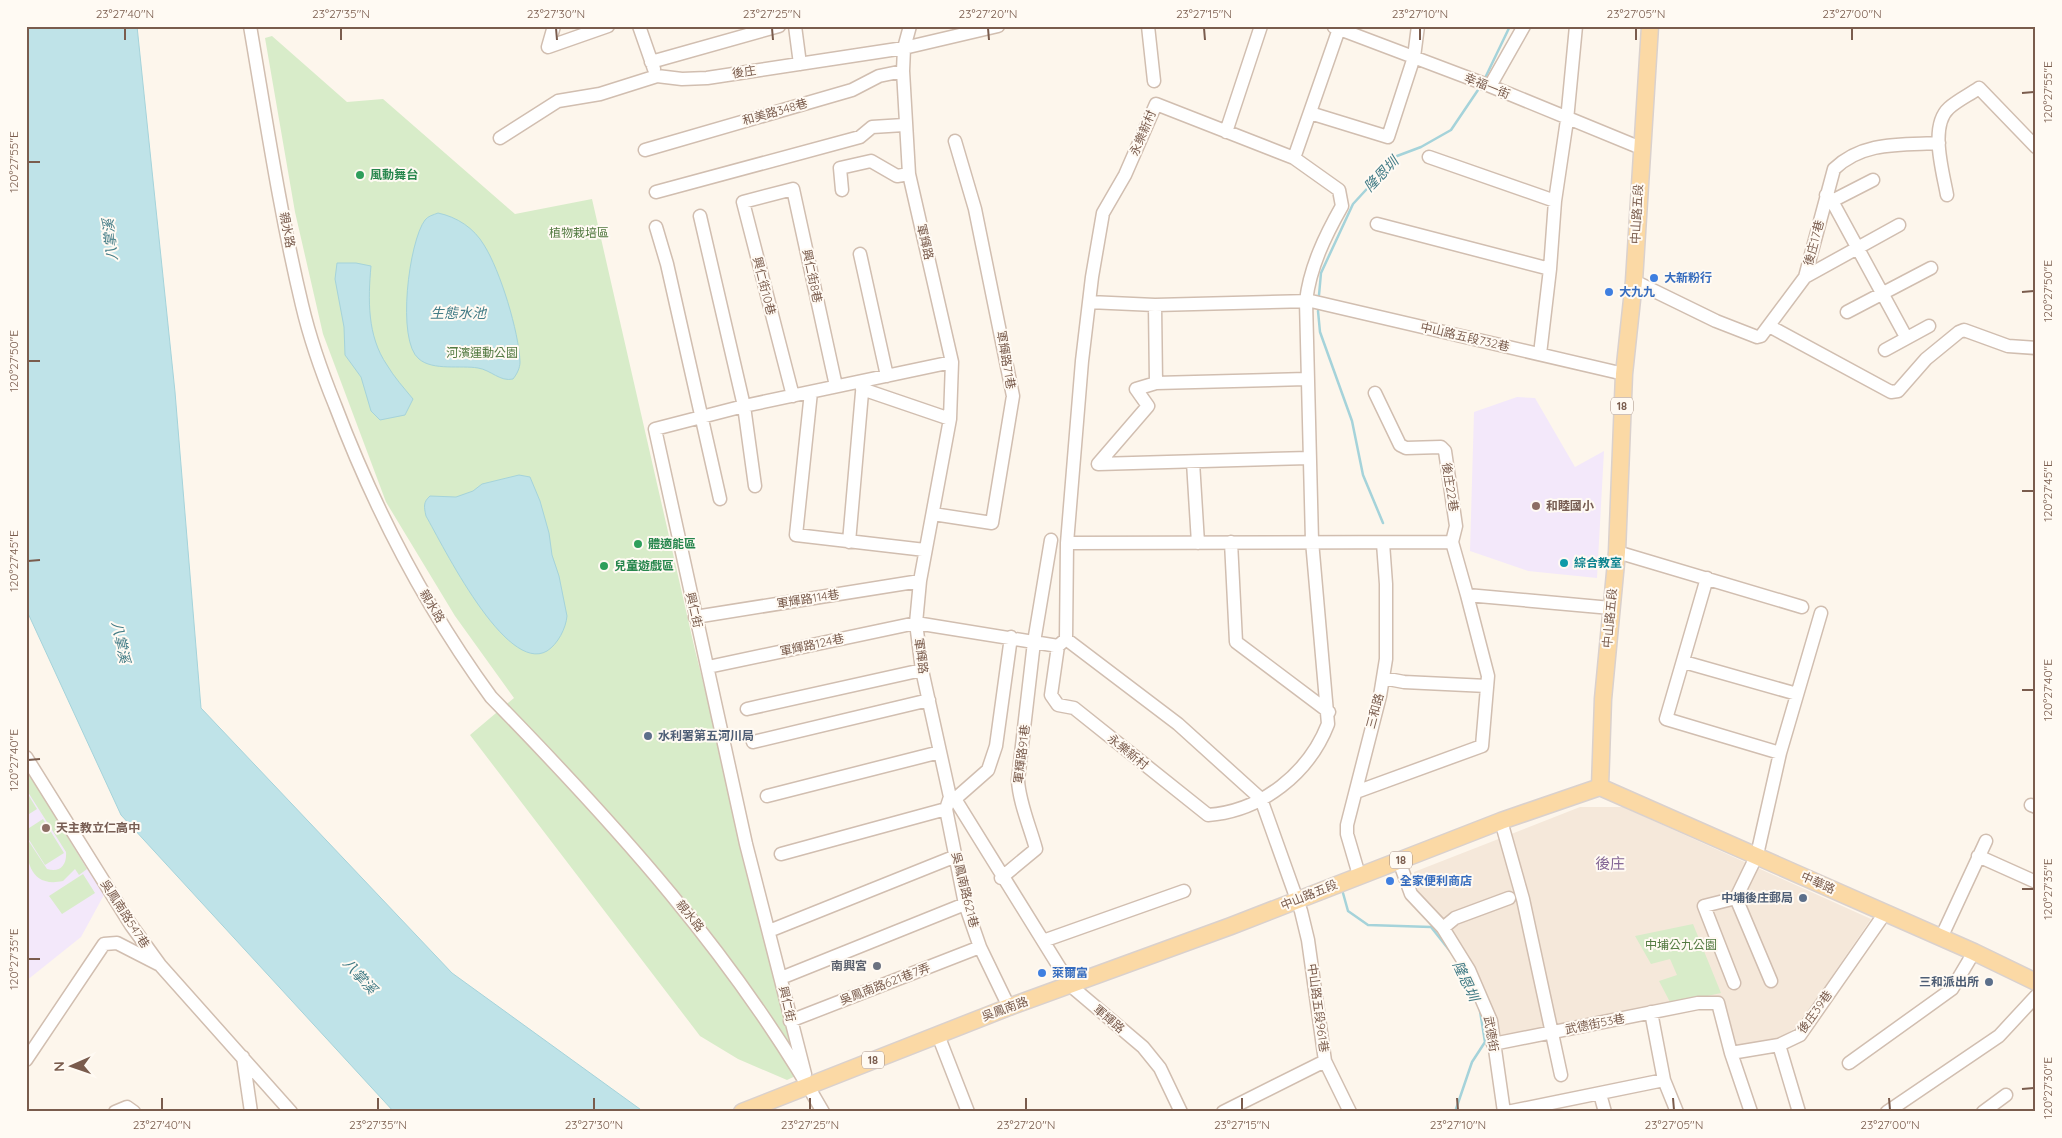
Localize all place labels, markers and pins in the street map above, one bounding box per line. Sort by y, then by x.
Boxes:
place label: 風動舞台 [370,167,418,182]
marker: 風動舞台 [354,169,366,181]
place label: 大新粉行 [1664,270,1712,285]
marker: 大新粉行 [1648,272,1660,284]
place label: 大九九 [1619,284,1655,299]
marker: 大九九 [1603,286,1615,298]
place label: 和睦國小 [1546,498,1594,513]
marker: 和睦國小 [1530,500,1542,512]
place label: 體適能區 [648,536,696,551]
marker: 體適能區 [632,538,644,550]
place label: 綜合教室 [1574,555,1622,570]
marker: 綜合教室 [1558,557,1570,569]
place label: 兒童遊戲區 [614,558,674,573]
marker: 兒童遊戲區 [598,560,610,572]
place label: 水利署第五河川局 [658,728,754,743]
marker: 水利署第五河川局 [642,730,654,742]
place label: 天主教立仁高中 [56,820,140,835]
marker: 天主教立仁高中 [40,822,52,834]
place label: 全家便利商店 [1400,873,1472,888]
marker: 全家便利商店 [1384,875,1396,887]
place label: 中埔後庄郵局 [1721,890,1793,905]
marker: 中埔後庄郵局 [1797,892,1809,904]
place label: 南興宮 [831,958,867,973]
marker: 南興宮 [871,960,883,972]
place label: 萊爾富 [1052,965,1088,980]
marker: 萊爾富 [1036,967,1048,979]
place label: 三和派出所 [1919,974,1979,989]
marker: 三和派出所 [1983,976,1995,988]

